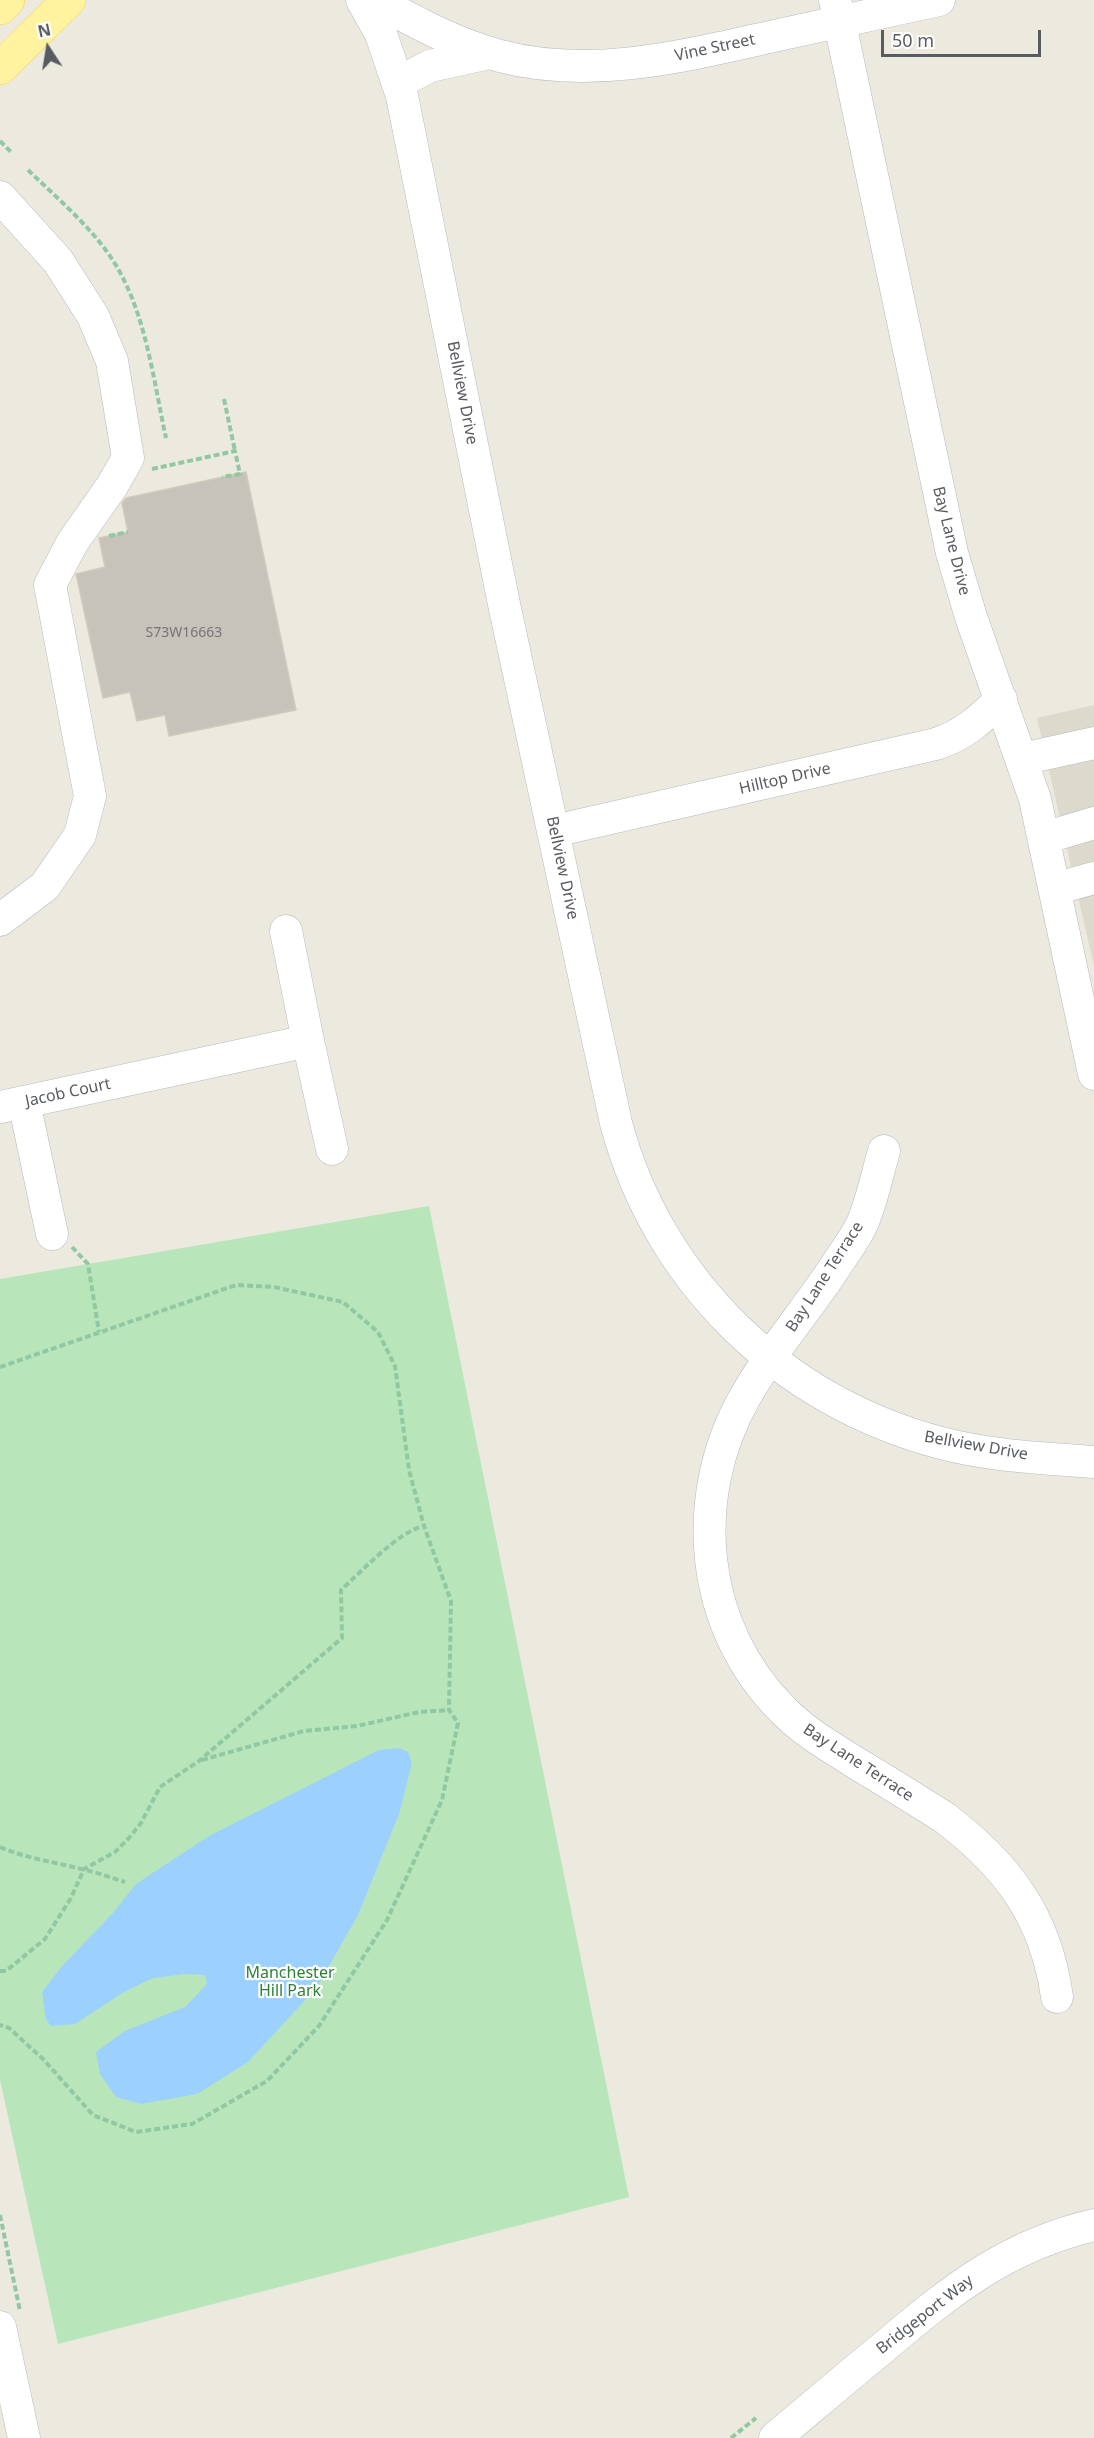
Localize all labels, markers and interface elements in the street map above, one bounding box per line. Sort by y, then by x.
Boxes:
north arrow [18,18,78,78]
text: N [36,18,53,43]
scale bar [884,18,1044,56]
text: 50 m [892,28,934,52]
street label: Vine Street [673,30,757,66]
street label: Bellview Drive [443,340,481,446]
street label: Bay Lane Drive [928,484,974,598]
house number: S73W16663 [146,625,222,641]
street label: Hilltop Drive [737,759,833,799]
street label: Bellview Drive [542,815,582,921]
street label: Jacob Court [24,1075,112,1111]
street label: Bay Lane Terrace [782,1218,868,1336]
street label: Bellview Drive [923,1427,1029,1465]
street label: Bay Lane Terrace [799,1720,917,1806]
park label: Manchester Hill Park [245,1963,335,2001]
street label: Bridgeport Way [873,2271,977,2359]

